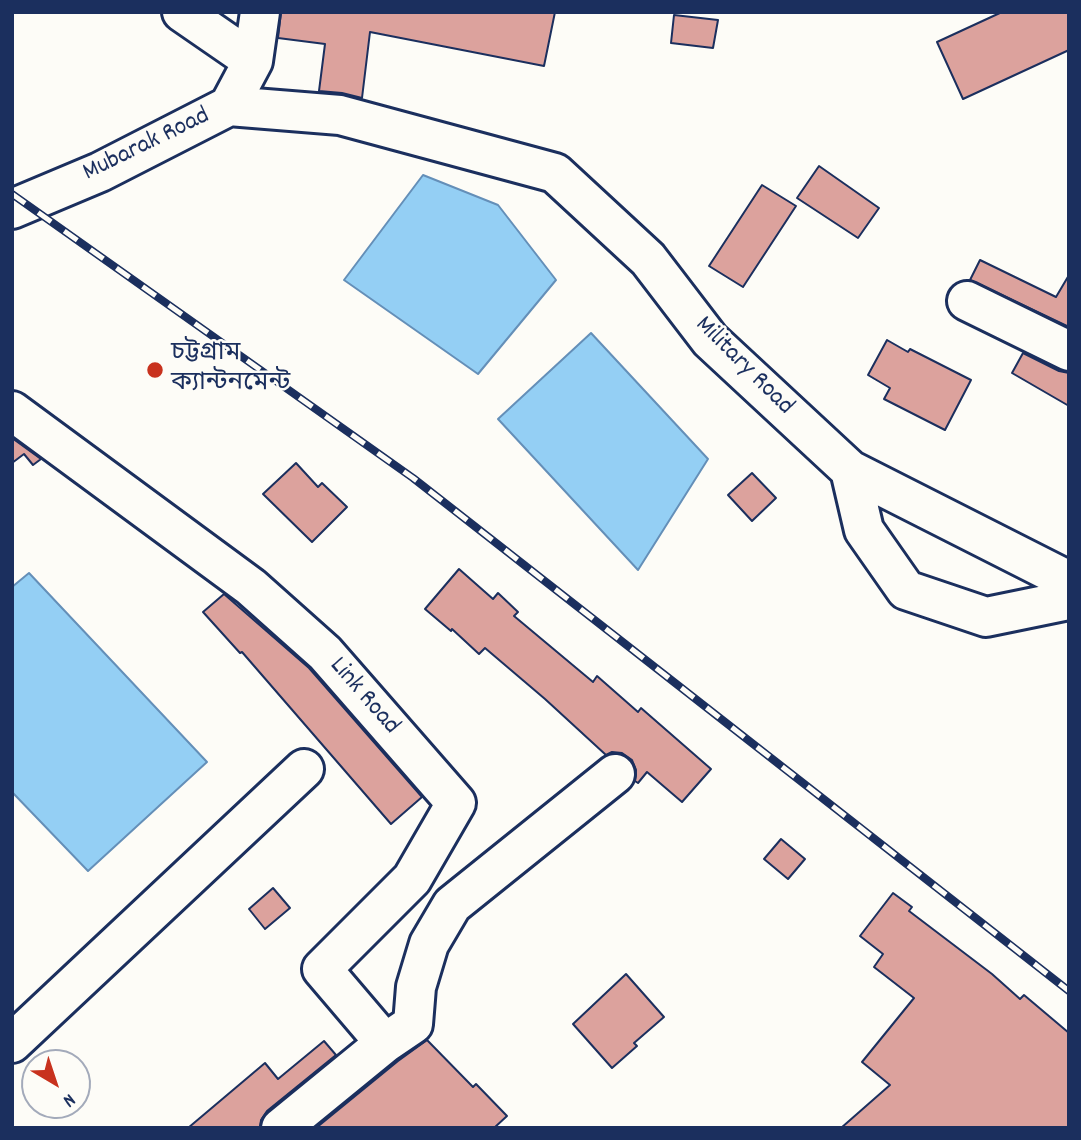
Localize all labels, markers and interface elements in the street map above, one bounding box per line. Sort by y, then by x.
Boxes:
street label: Mubarak Road [79,102,215,190]
street label: Military Road [687,311,799,423]
place label: চট্টগ্রাম ক্যান্টনমেন্ট [171,339,290,400]
marker: চট্টগ্রাম ক্যান্টনমেন্ট [145,360,165,380]
street label: Link Road [321,652,405,742]
north arrow [21,1049,91,1119]
text: N [56,1086,80,1113]

